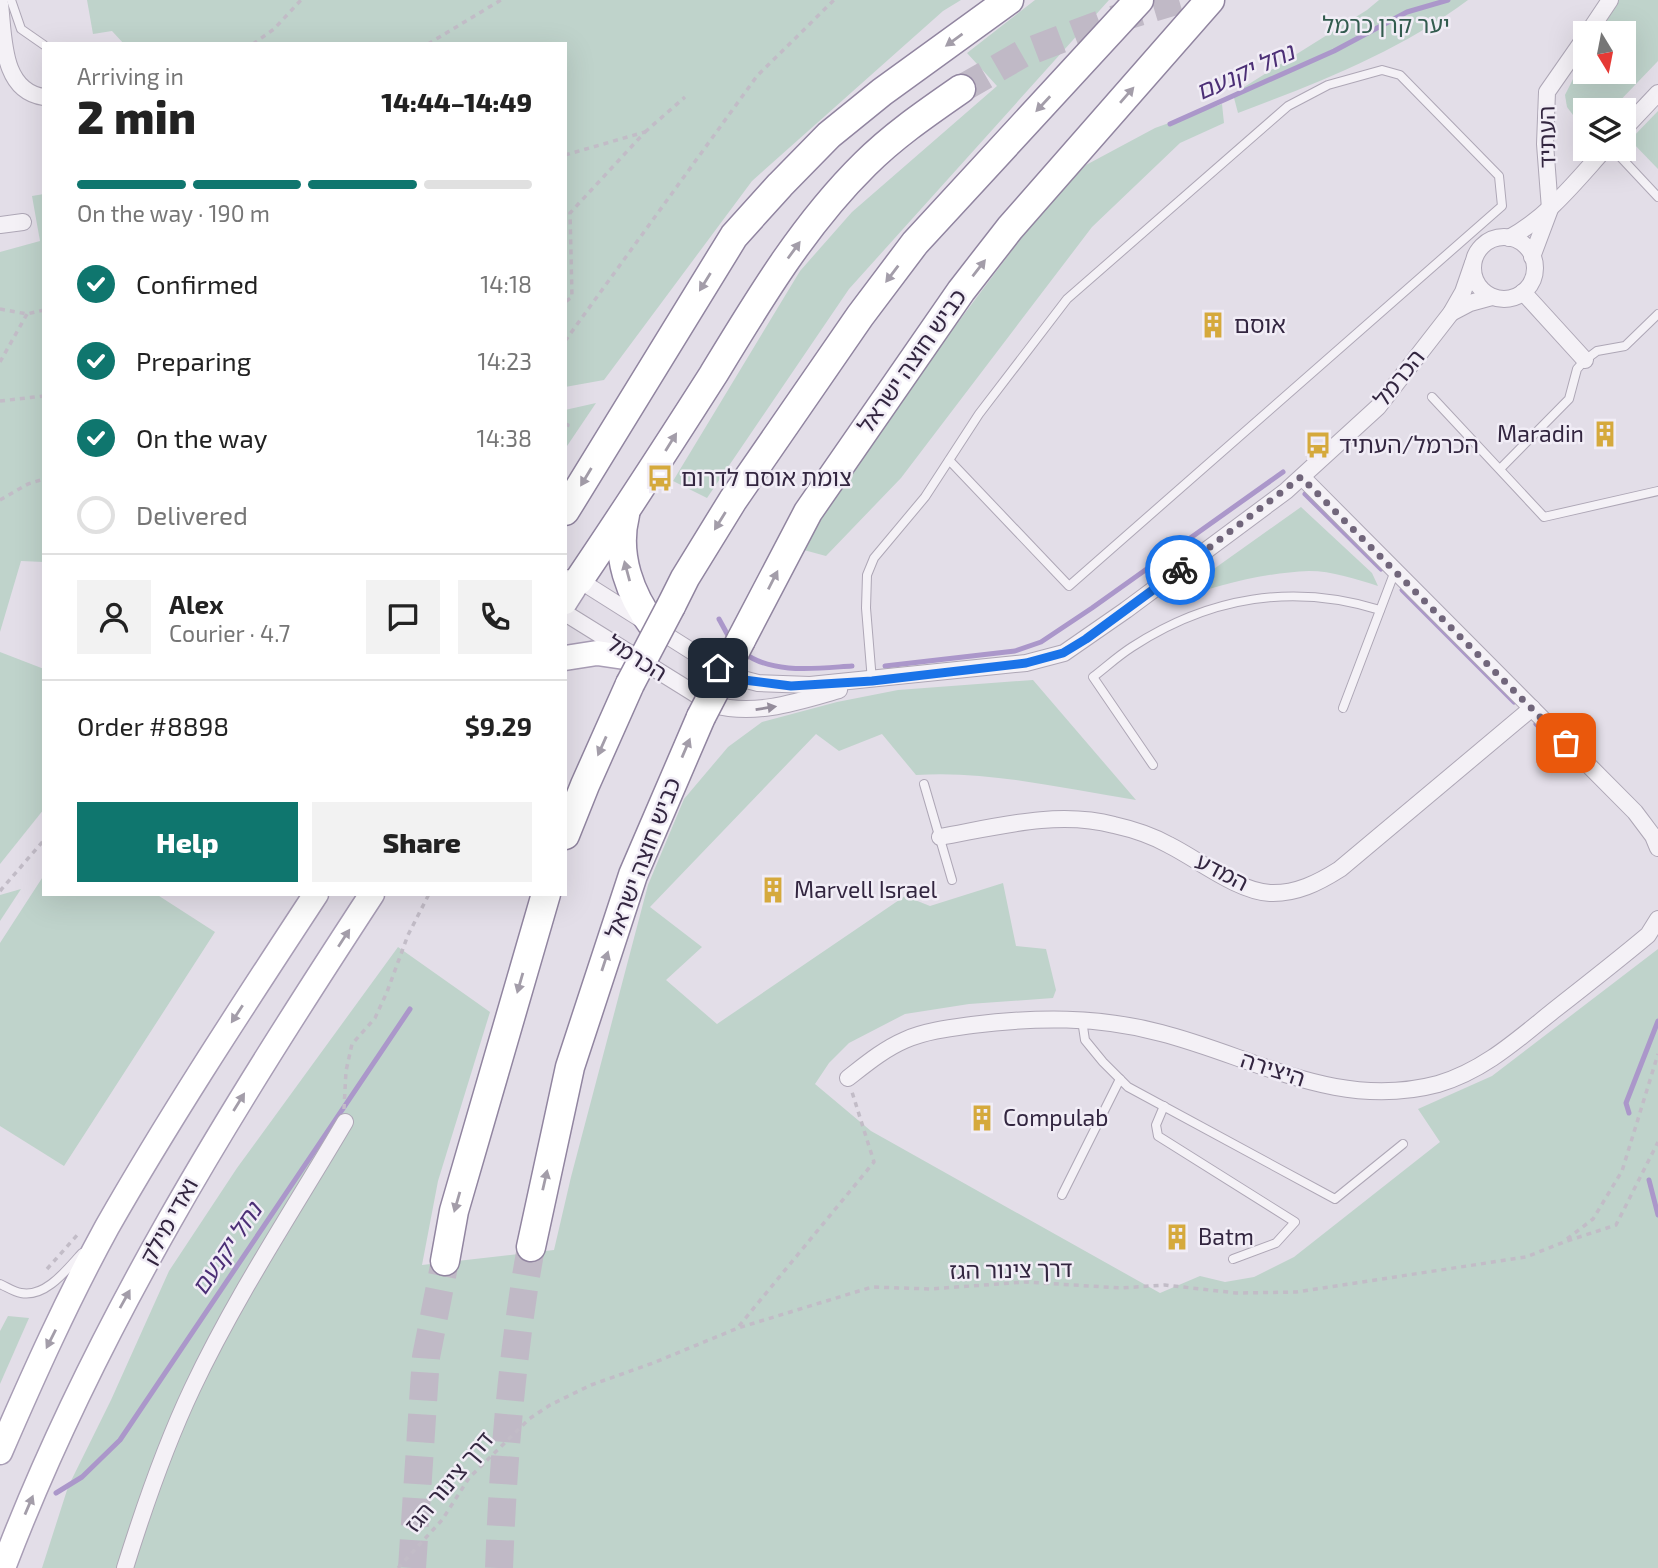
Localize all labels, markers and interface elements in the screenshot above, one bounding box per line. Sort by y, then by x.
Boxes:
park label: יער קרן כרמל [1322,10,1450,38]
north arrow [1573,21,1636,84]
map controls [1573,21,1636,161]
one-way arrow [945,33,963,47]
water label: נחל יקנעם [1191,35,1300,105]
text: Arriving in [77,62,184,90]
text: 14:44–14:49 [381,86,532,117]
one-way arrow [1119,86,1135,104]
text: 2 min [77,88,196,143]
one-way arrow [1035,95,1051,113]
button: layers [1573,98,1636,161]
street label: העתיד [1531,105,1561,169]
text: On the way · 190 m [77,199,270,227]
one-way arrow [786,241,800,259]
one-way arrow [971,259,986,277]
one-way arrow [884,264,899,282]
icon: check [77,265,115,303]
text: Confirmed [136,268,259,299]
text: 14:18 [480,270,532,298]
one-way arrow [699,273,712,292]
street label: כביש חוצה ישראל [851,283,971,438]
building icon: אוסם [1198,310,1228,340]
place label: אוסם [1234,310,1286,338]
icon: check [77,342,115,380]
street label: הכרמל [1367,343,1430,412]
text: Preparing [136,345,251,376]
text: 14:23 [478,347,532,375]
icon: check [77,419,115,457]
place label: Maradin [1497,419,1584,447]
building icon: Maradin [1590,419,1620,449]
text: On the way [136,422,267,453]
text: 14:38 [477,424,532,452]
bus stop icon: הכרמל/העתיד [1303,430,1333,460]
place label: הכרמל/העתיד [1339,430,1479,458]
one-way arrow [664,432,677,451]
bus stop icon: צומת אוסם לדרום [645,463,675,493]
place label: צומת אוסם לדרום [681,463,852,491]
one-way arrow [579,468,592,487]
text: Delivered [136,499,248,530]
one-way arrow [714,511,727,531]
courier [1145,535,1215,605]
icon: bike [1161,551,1199,589]
one-way arrow [621,560,632,582]
one-way arrow [767,570,778,590]
button: person [77,580,151,654]
button: chat [366,580,440,654]
button: phone [458,580,532,654]
text: Alex [169,588,224,619]
text: Courier · 4.7 [169,619,290,647]
street label: הכרמל [602,628,673,686]
pin [688,638,748,698]
icon: home [699,649,737,687]
one-way arrow [755,702,777,713]
text: Order #8898 [77,710,229,741]
text: $9.29 [465,710,532,741]
pin [1536,713,1596,773]
icon: bag [1547,724,1585,762]
one-way arrow [596,736,607,757]
one-way arrow [681,738,692,759]
street label: כביש חוצה ישראל [599,773,686,942]
button: Help [77,802,298,882]
button: Share [312,802,532,882]
street label: המדע [1191,846,1254,896]
building icon: Marvell Israel [758,875,788,905]
place label: Marvell Israel [794,875,938,903]
one-way arrow [337,928,350,948]
one-way arrow [600,950,611,971]
one-way arrow [515,973,525,994]
one-way arrow [231,1004,244,1024]
street label: היצירה [1237,1044,1309,1092]
one-way arrow [232,1092,245,1112]
building icon: Compulab [967,1103,997,1133]
place label: Compulab [1003,1103,1108,1131]
one-way arrow [539,1169,550,1191]
street label: ואדי מילק [133,1173,203,1269]
one-way arrow [451,1191,462,1213]
water label: נחל יקנעם [184,1195,268,1300]
building icon: Batm [1162,1222,1192,1252]
place label: Batm [1198,1222,1254,1250]
street label: דרך צינור הגז [949,1254,1073,1284]
one-way arrow [119,1289,131,1309]
one-way arrow [46,1329,57,1349]
street label: דרך צינור הגז [398,1425,499,1538]
one-way arrow [23,1495,35,1515]

